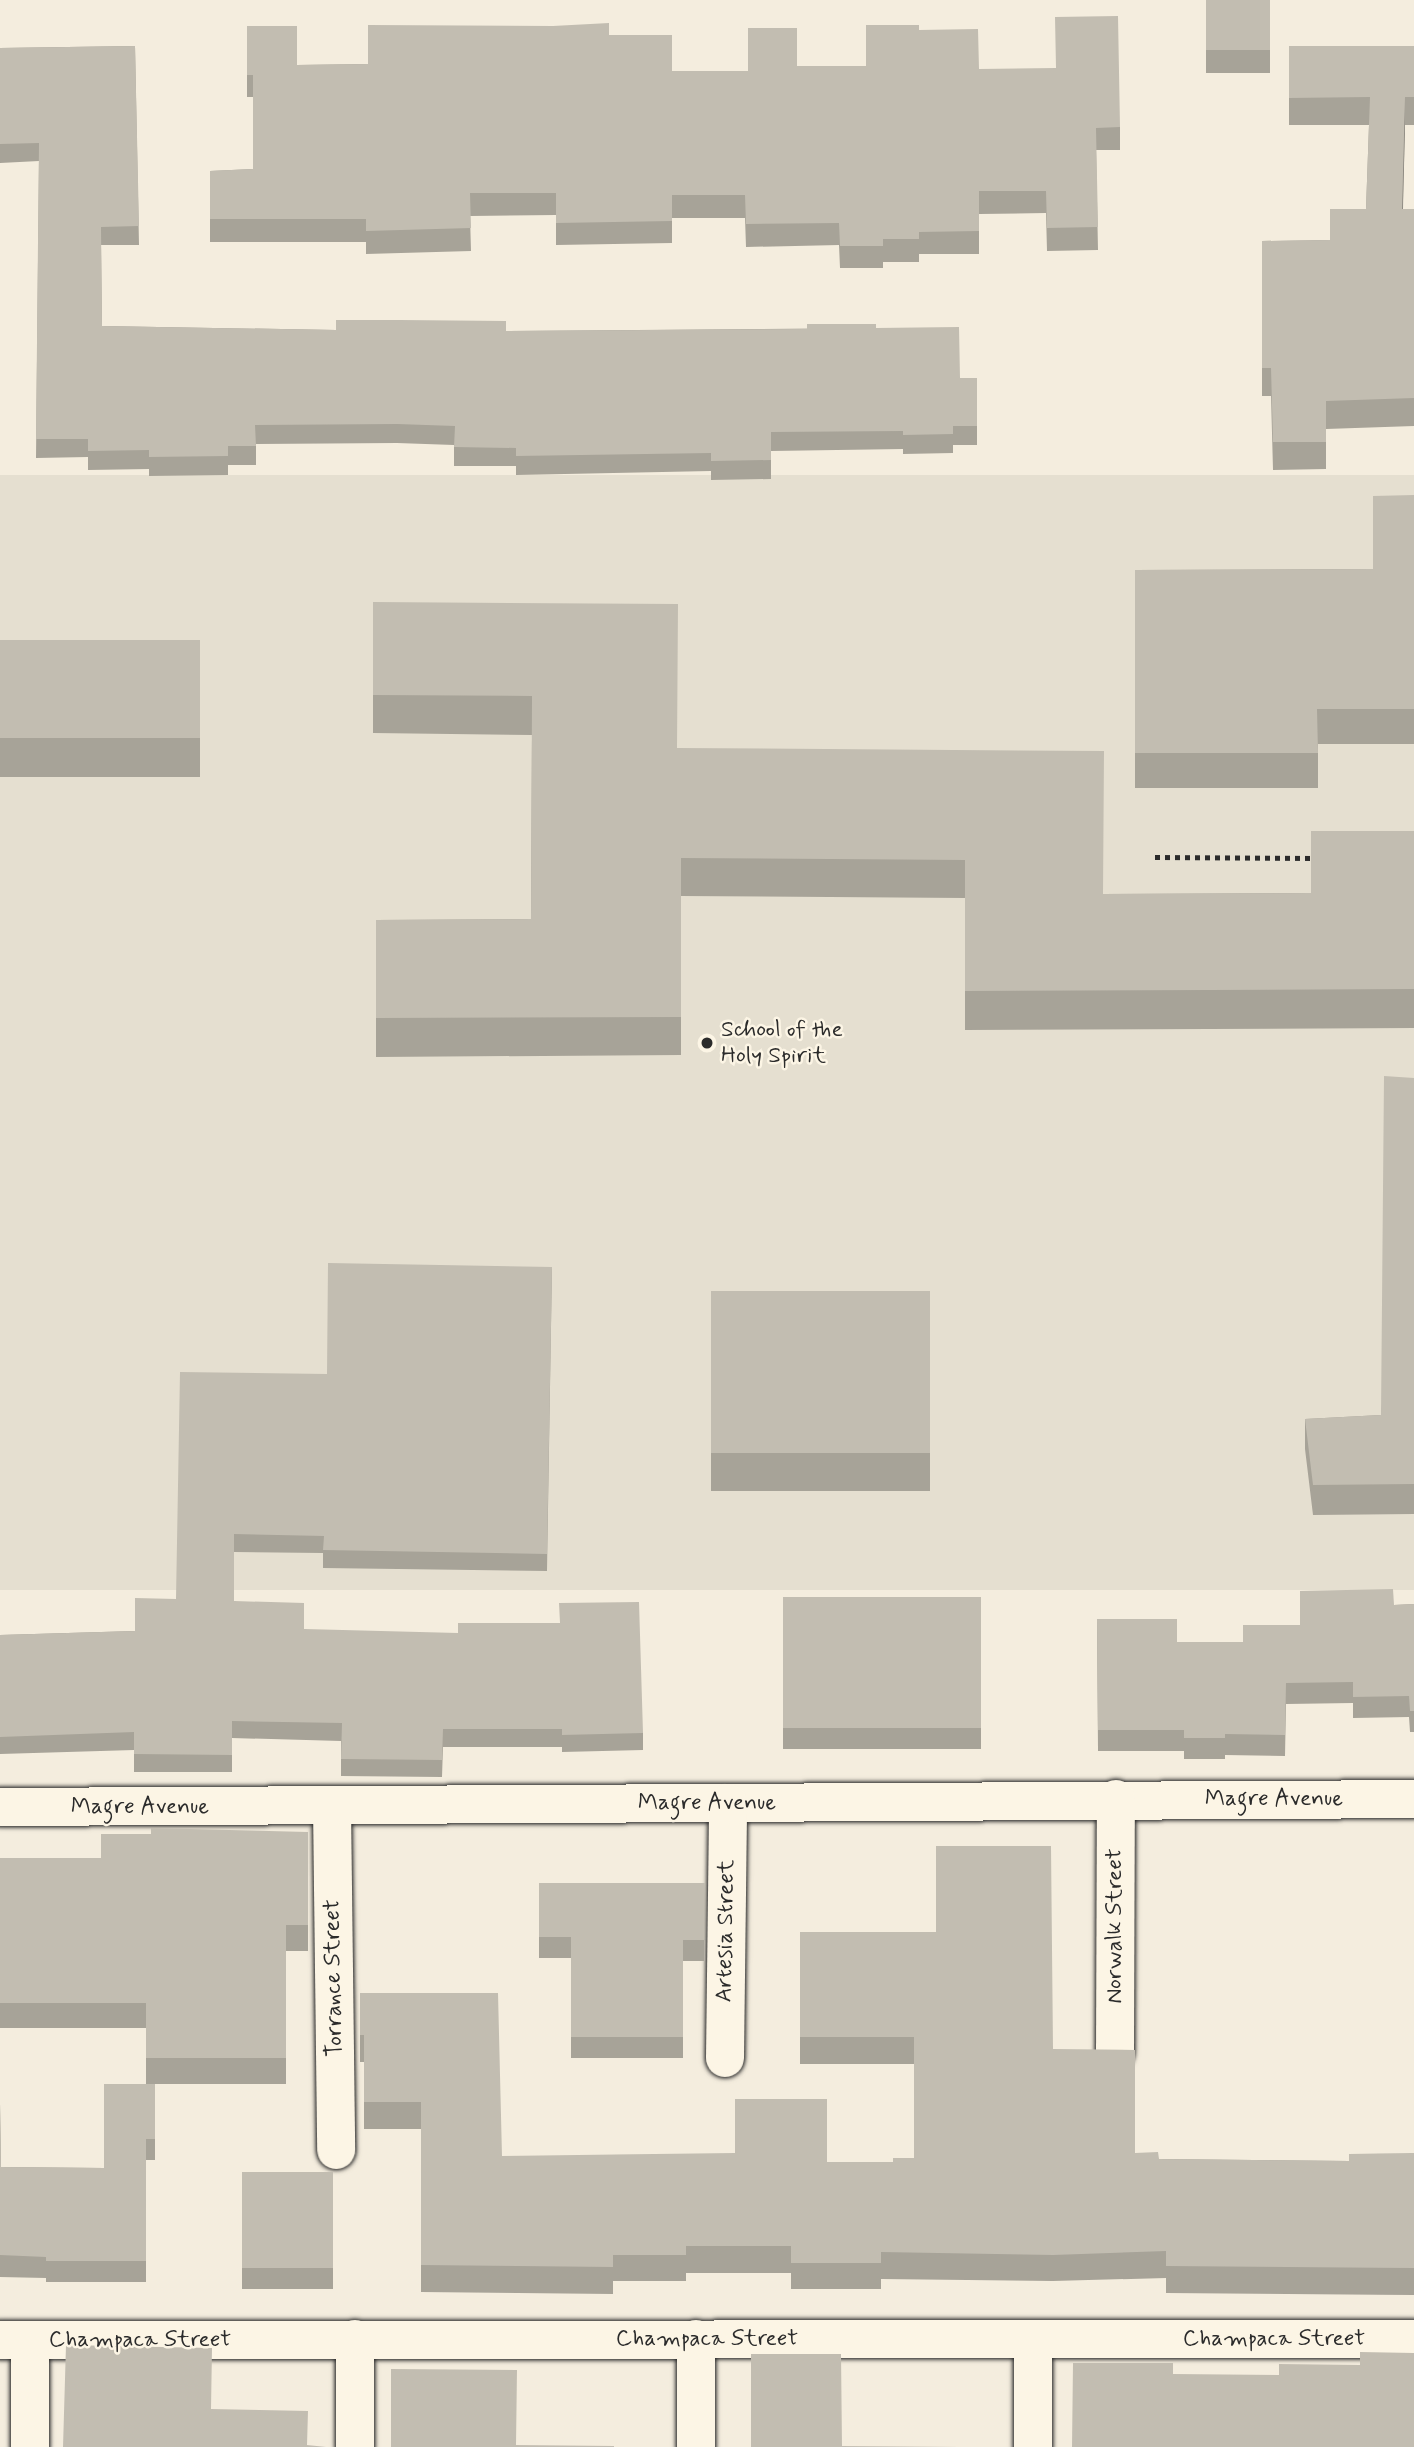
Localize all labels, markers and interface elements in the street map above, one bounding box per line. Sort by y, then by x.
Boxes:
place label: School of the Holy Spirit [721,1016,843,1070]
marker: School of the Holy Spirit [699,1035,715,1051]
street label: Magre Avenue [1203,1785,1345,1813]
street label: Magre Avenue [636,1789,778,1817]
street label: Magre Avenue [69,1793,211,1821]
street label: Norwalk Street [1101,1849,1129,2003]
street label: Artesia Street [711,1859,741,2003]
street label: Torrance Street [319,1899,349,2057]
street label: Champaca Street [616,2325,798,2353]
street label: Champaca Street [1183,2325,1365,2353]
street label: Champaca Street [49,2326,231,2354]

